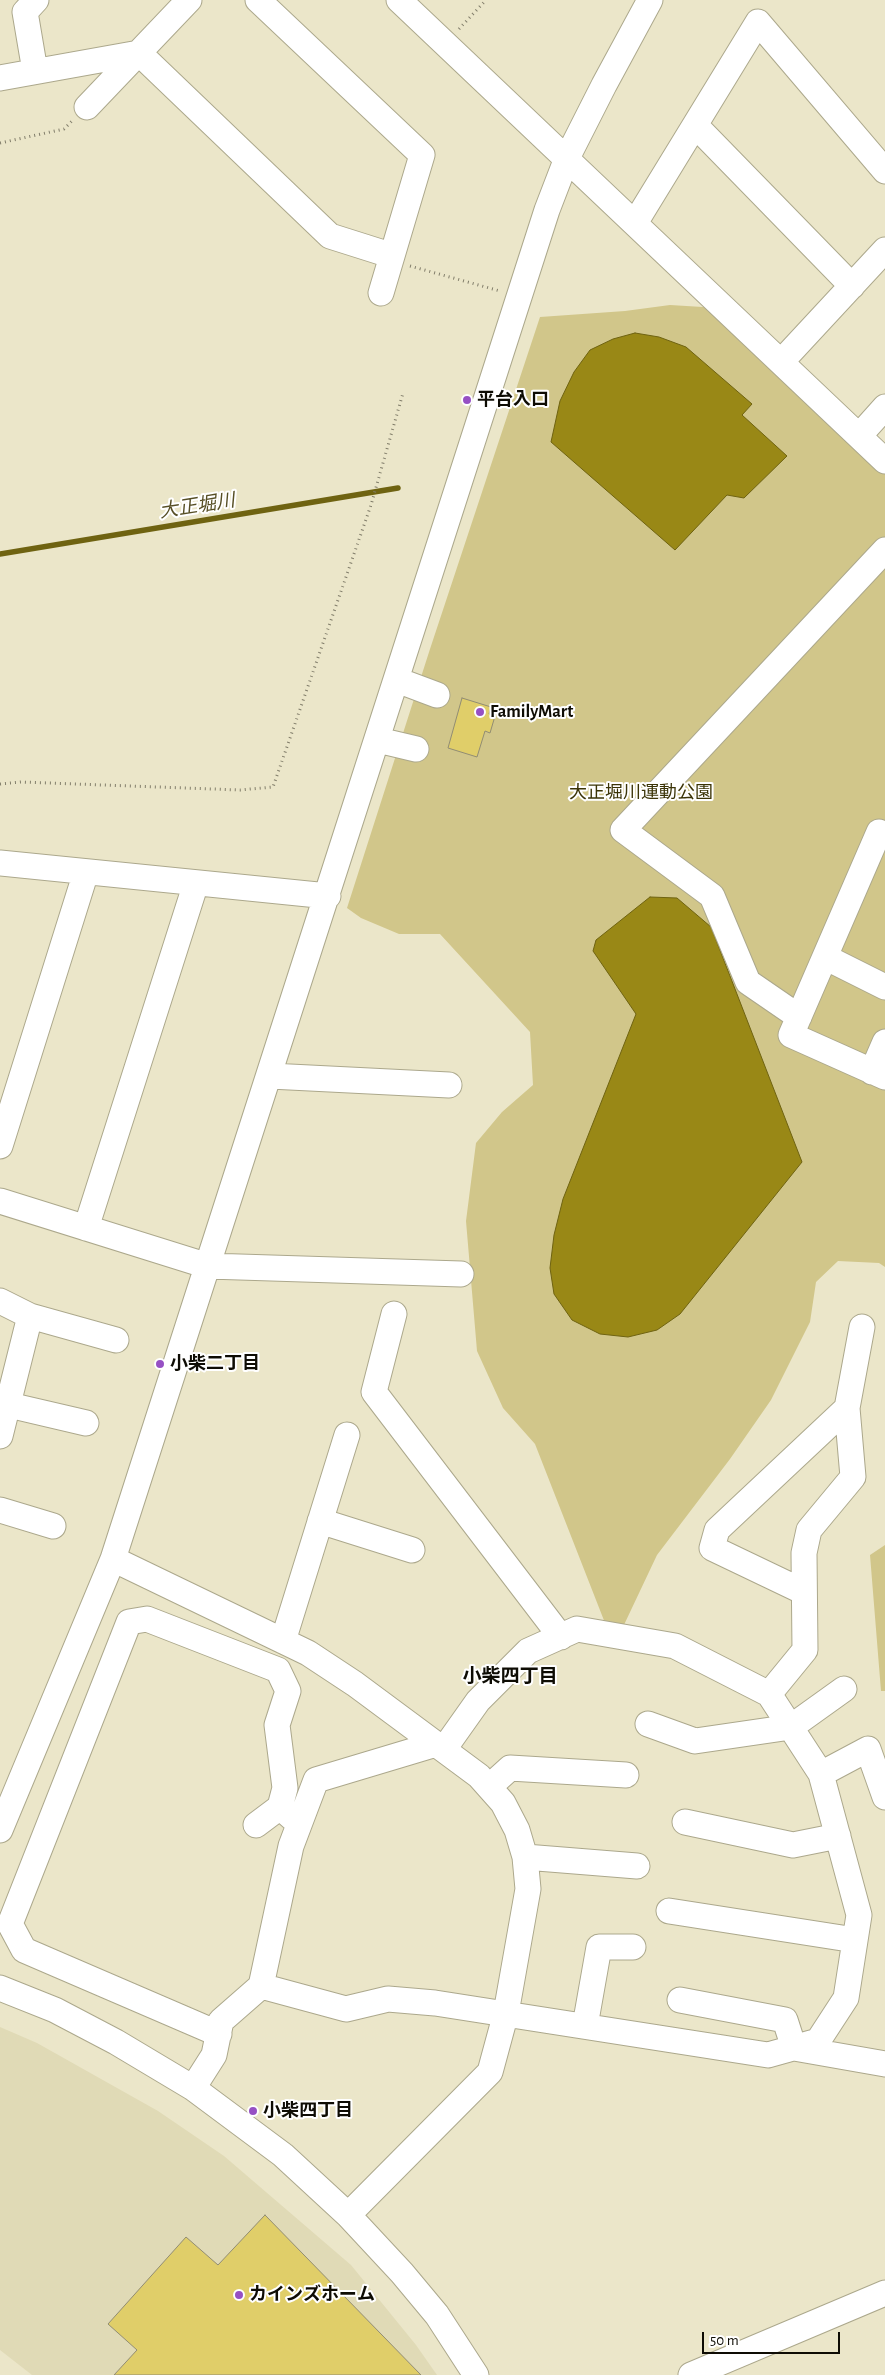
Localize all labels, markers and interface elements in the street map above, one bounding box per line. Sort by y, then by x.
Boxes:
place label: 平台入口 [477,389,549,411]
marker: 平台入口 [461,394,473,406]
water label: 大正堀川 [158,489,236,523]
place label: FamilyMart [490,701,573,723]
marker: FamilyMart [474,706,486,718]
park label: 大正堀川運動公園 [569,782,713,804]
place label: 小柴二丁目 [170,1353,260,1375]
marker: 小柴二丁目 [154,1358,166,1370]
district label: 小柴四丁目 [463,1665,557,1687]
place label: 小柴四丁目 [263,2100,353,2122]
marker: 小柴四丁目 [247,2105,259,2117]
place label: カインズホーム [249,2284,375,2306]
marker: カインズホーム [233,2289,245,2301]
scale bar [705,2322,842,2354]
text: 50 m [710,2333,739,2348]

